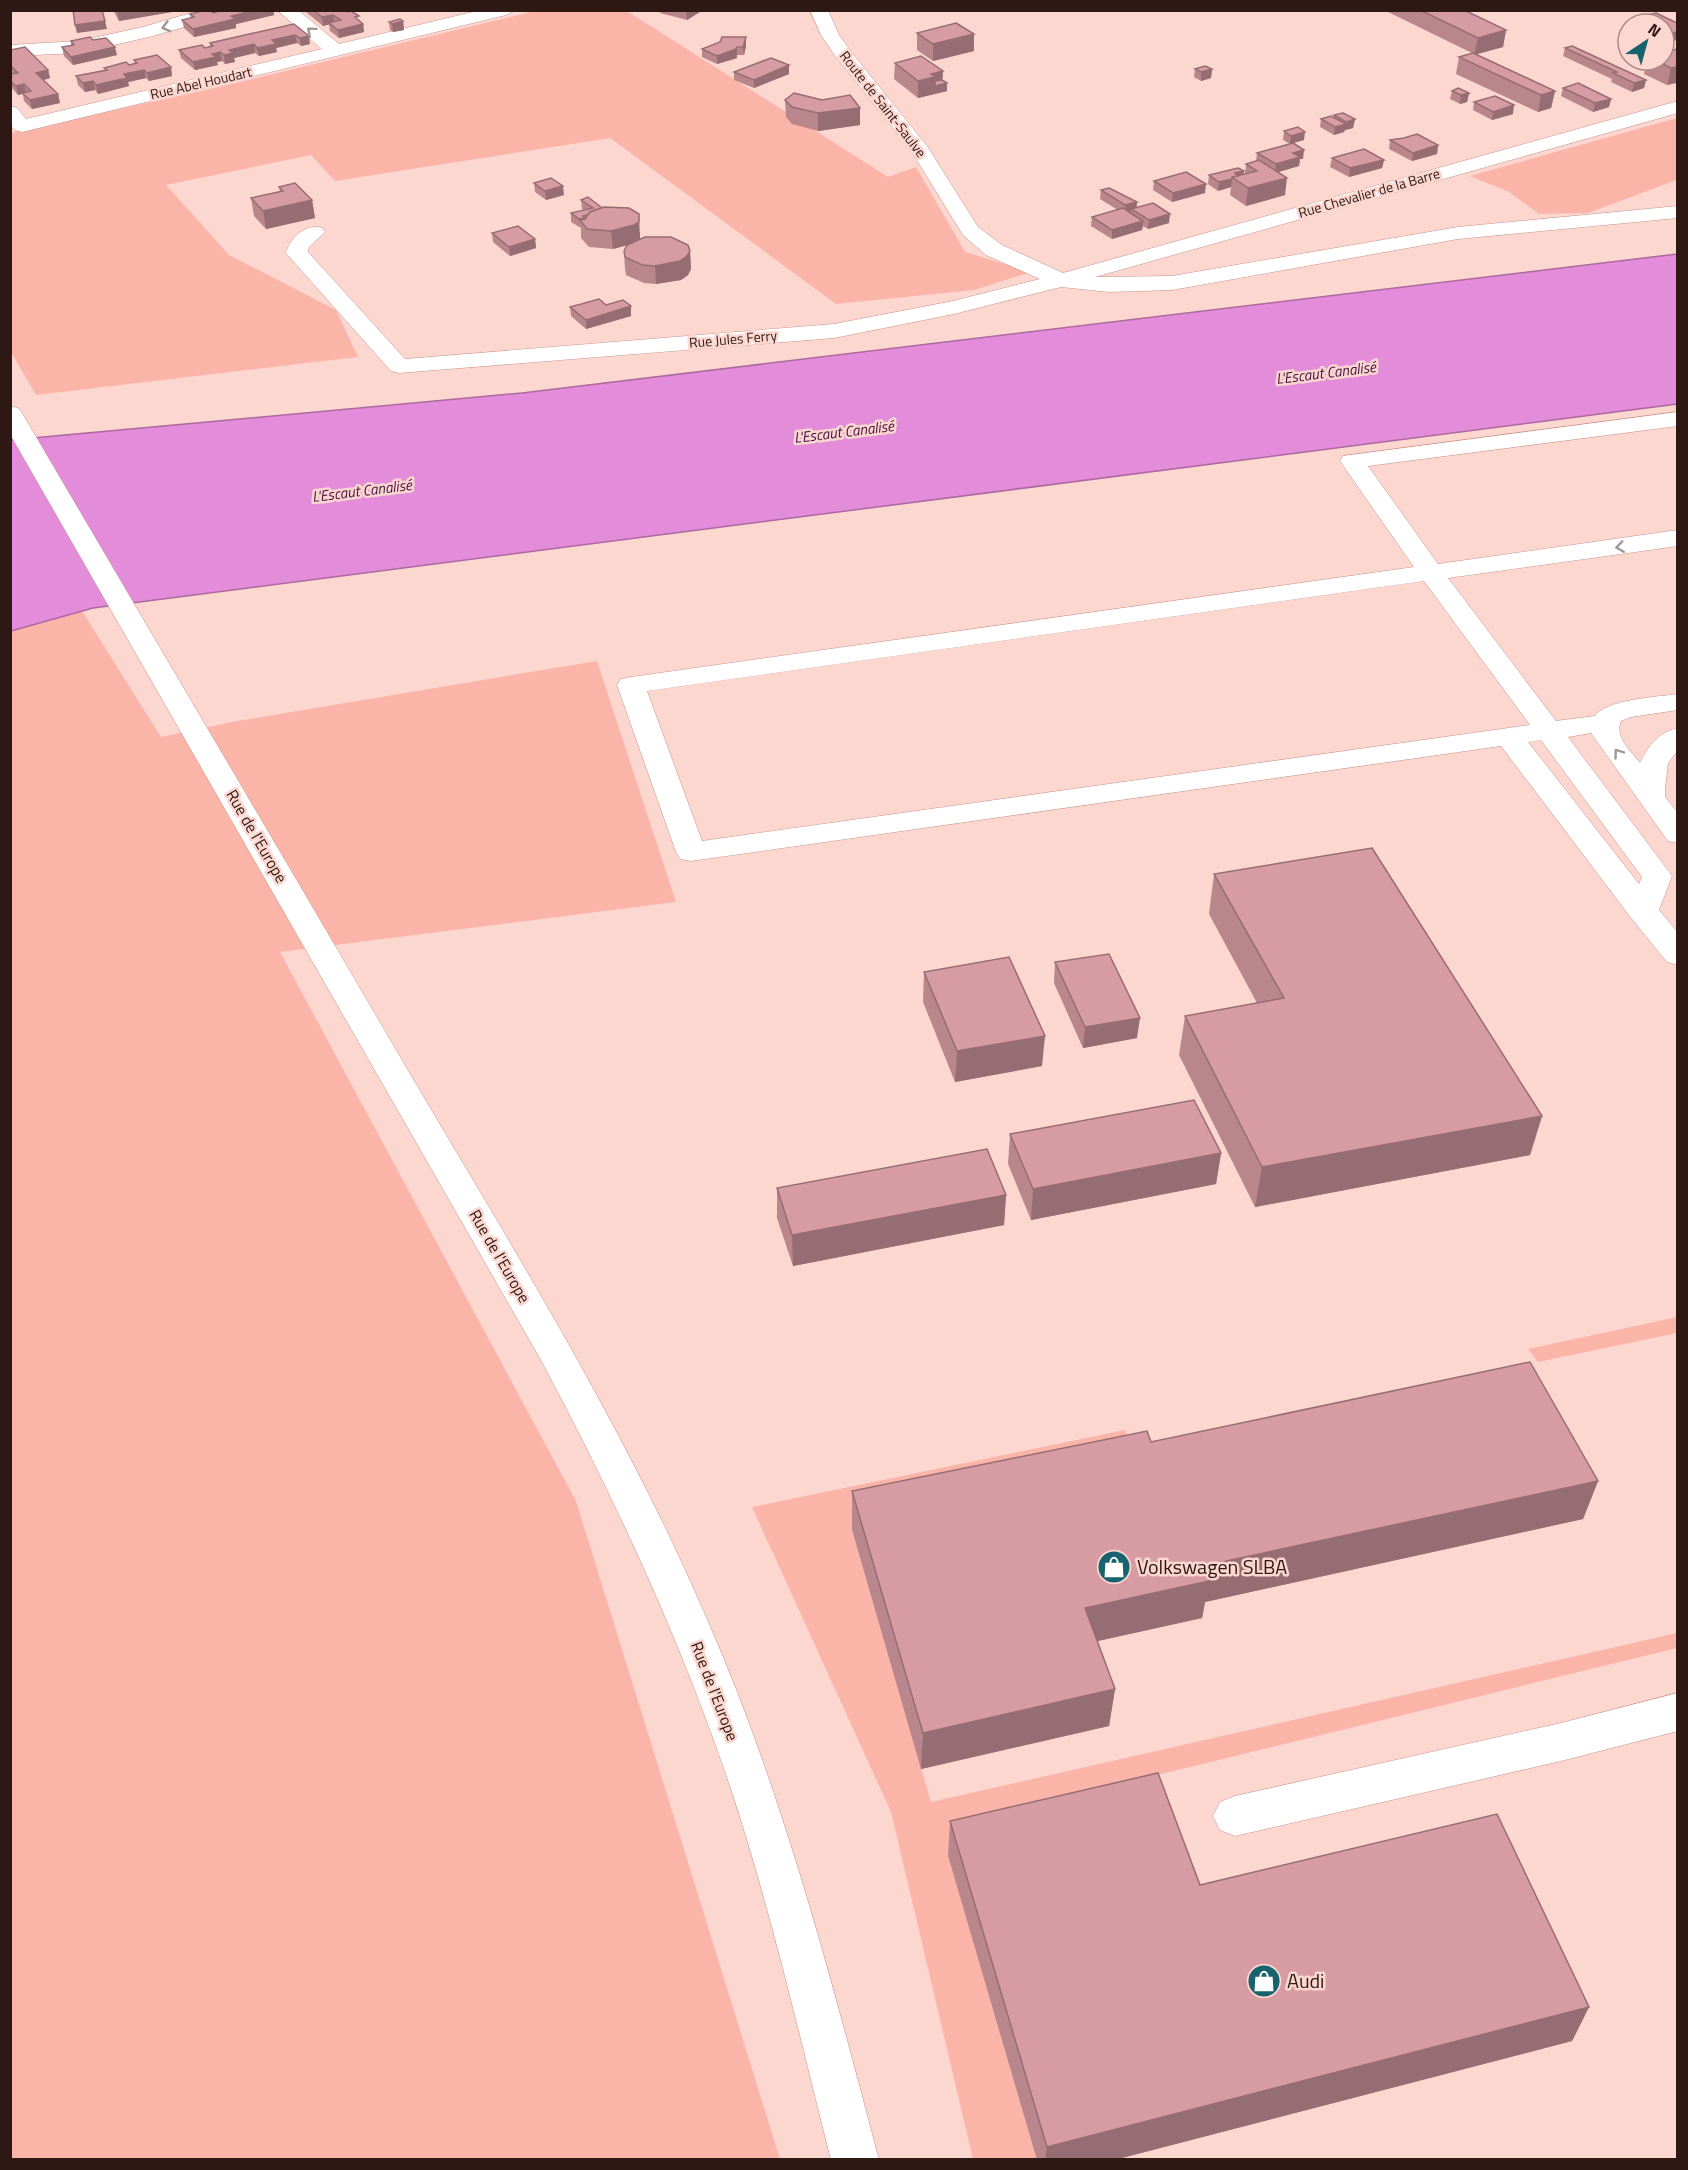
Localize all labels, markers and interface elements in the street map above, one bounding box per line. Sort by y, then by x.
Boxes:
north arrow [1616,12,1676,72]
text: N [1643,17,1666,43]
one-way arrow [161,20,172,32]
one-way arrow [307,27,318,38]
street label: Route de Saint-Saulve [835,46,932,162]
street label: Rue Abel Houdart [148,61,254,104]
street label: Rue Chevalier de la Barre [1296,162,1442,223]
street label: Rue Jules Ferry [688,324,778,353]
water label: L'Escaut Canalisé [1275,355,1378,390]
water label: L'Escaut Canalisé [793,414,896,449]
water label: L'Escaut Canalisé [311,473,414,508]
one-way arrow [1615,540,1624,552]
one-way arrow [1614,748,1625,759]
street label: Rue de l'Europe [220,785,294,887]
street label: Rue de l'Europe [463,1205,537,1307]
shop icon: Volkswagen SLBA [1096,1549,1132,1585]
place label: Volkswagen SLBA [1137,1551,1287,1582]
street label: Rue de l'Europe [685,1638,745,1744]
shop icon: Audi [1246,1963,1282,1999]
place label: Audi [1287,1965,1325,1996]

